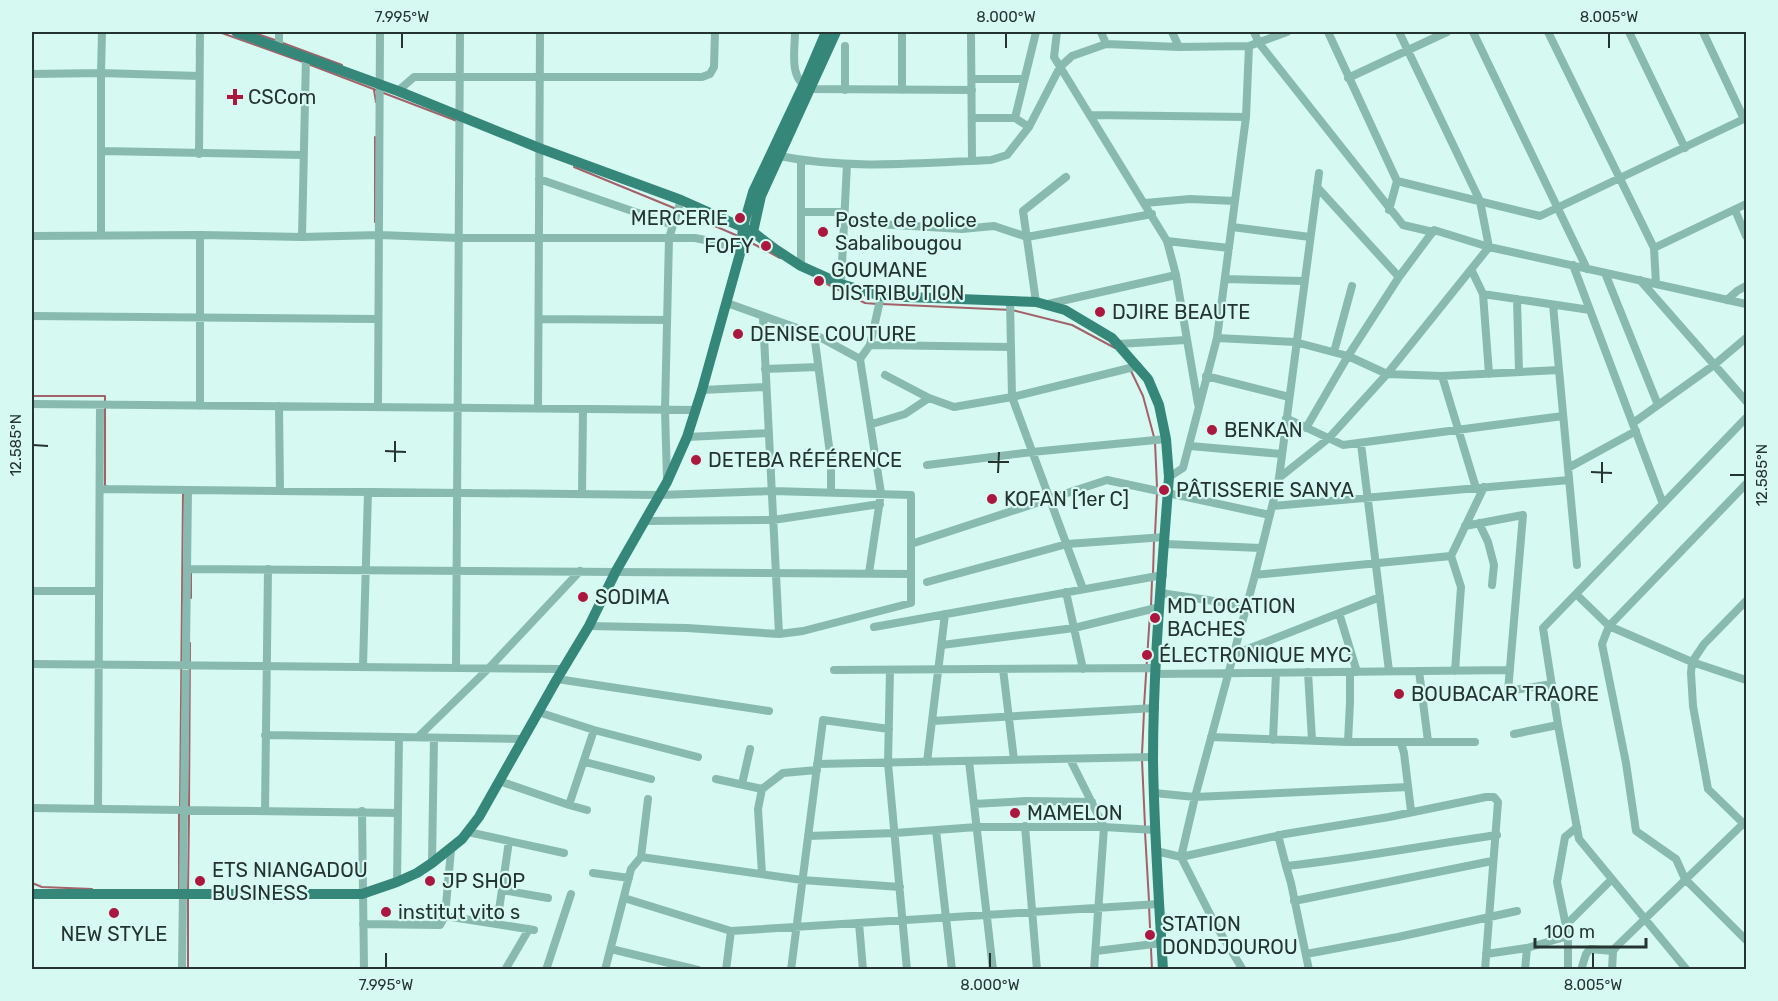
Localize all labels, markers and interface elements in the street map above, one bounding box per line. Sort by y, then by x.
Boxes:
text: 7.995°W [375,8,429,26]
text: 8.000°W [976,8,1036,26]
text: 8.005°W [1580,8,1638,26]
place label: CSCom [248,85,316,109]
marker: CSCom [226,88,244,106]
place label: MERCERIE [631,206,728,230]
place label: Poste de police Sabalibougou [835,208,977,255]
marker: MERCERIE [733,211,747,225]
marker: Poste de police Sabalibougou [816,225,830,239]
place label: FOFY [704,234,754,258]
marker: FOFY [759,239,773,253]
place label: GOUMANE DISTRIBUTION [831,258,965,305]
marker: GOUMANE DISTRIBUTION [812,274,826,288]
place label: DJIRE BEAUTE [1112,300,1250,324]
marker: DJIRE BEAUTE [1093,305,1107,319]
place label: DENISE COUTURE [750,322,916,346]
marker: DENISE COUTURE [731,327,745,341]
text: 12.585°N [7,414,25,476]
place label: BENKAN [1224,418,1303,442]
marker: BENKAN [1205,423,1219,437]
text: 12.585°N [1753,444,1771,506]
place label: DETEBA RÉFÉRENCE [708,448,902,472]
marker: DETEBA RÉFÉRENCE [689,453,703,467]
place label: PÂTISSERIE SANYA [1176,478,1354,502]
marker: PÂTISSERIE SANYA [1157,483,1171,497]
place label: KOFAN [1er C] [1004,487,1129,511]
marker: KOFAN [1er C] [985,492,999,506]
place label: SODIMA [595,585,670,609]
marker: SODIMA [576,590,590,604]
place label: MD LOCATION BACHES [1167,594,1296,641]
marker: MD LOCATION BACHES [1148,611,1162,625]
place label: ÉLECTRONIQUE MYC [1159,643,1351,667]
marker: ÉLECTRONIQUE MYC [1140,648,1154,662]
place label: BOUBACAR TRAORE [1411,682,1599,706]
marker: BOUBACAR TRAORE [1392,687,1406,701]
place label: MAMELON [1027,801,1123,825]
marker: MAMELON [1008,806,1022,820]
place label: ETS NIANGADOU BUSINESS [212,858,368,905]
place label: JP SHOP [442,869,525,893]
marker: ETS NIANGADOU BUSINESS [193,874,207,888]
marker: JP SHOP [423,874,437,888]
place label: institut vito s [398,900,520,924]
marker: institut vito s [379,905,393,919]
marker: NEW STYLE [107,906,121,920]
scale bar [1535,911,1646,949]
place label: STATION DONDJOUROU [1162,912,1298,959]
text: 100 m [1544,921,1595,943]
place label: NEW STYLE [61,922,167,946]
marker: STATION DONDJOUROU [1143,928,1157,942]
text: 7.995°W [359,976,413,994]
text: 8.000°W [960,976,1020,994]
text: 8.005°W [1564,976,1622,994]

